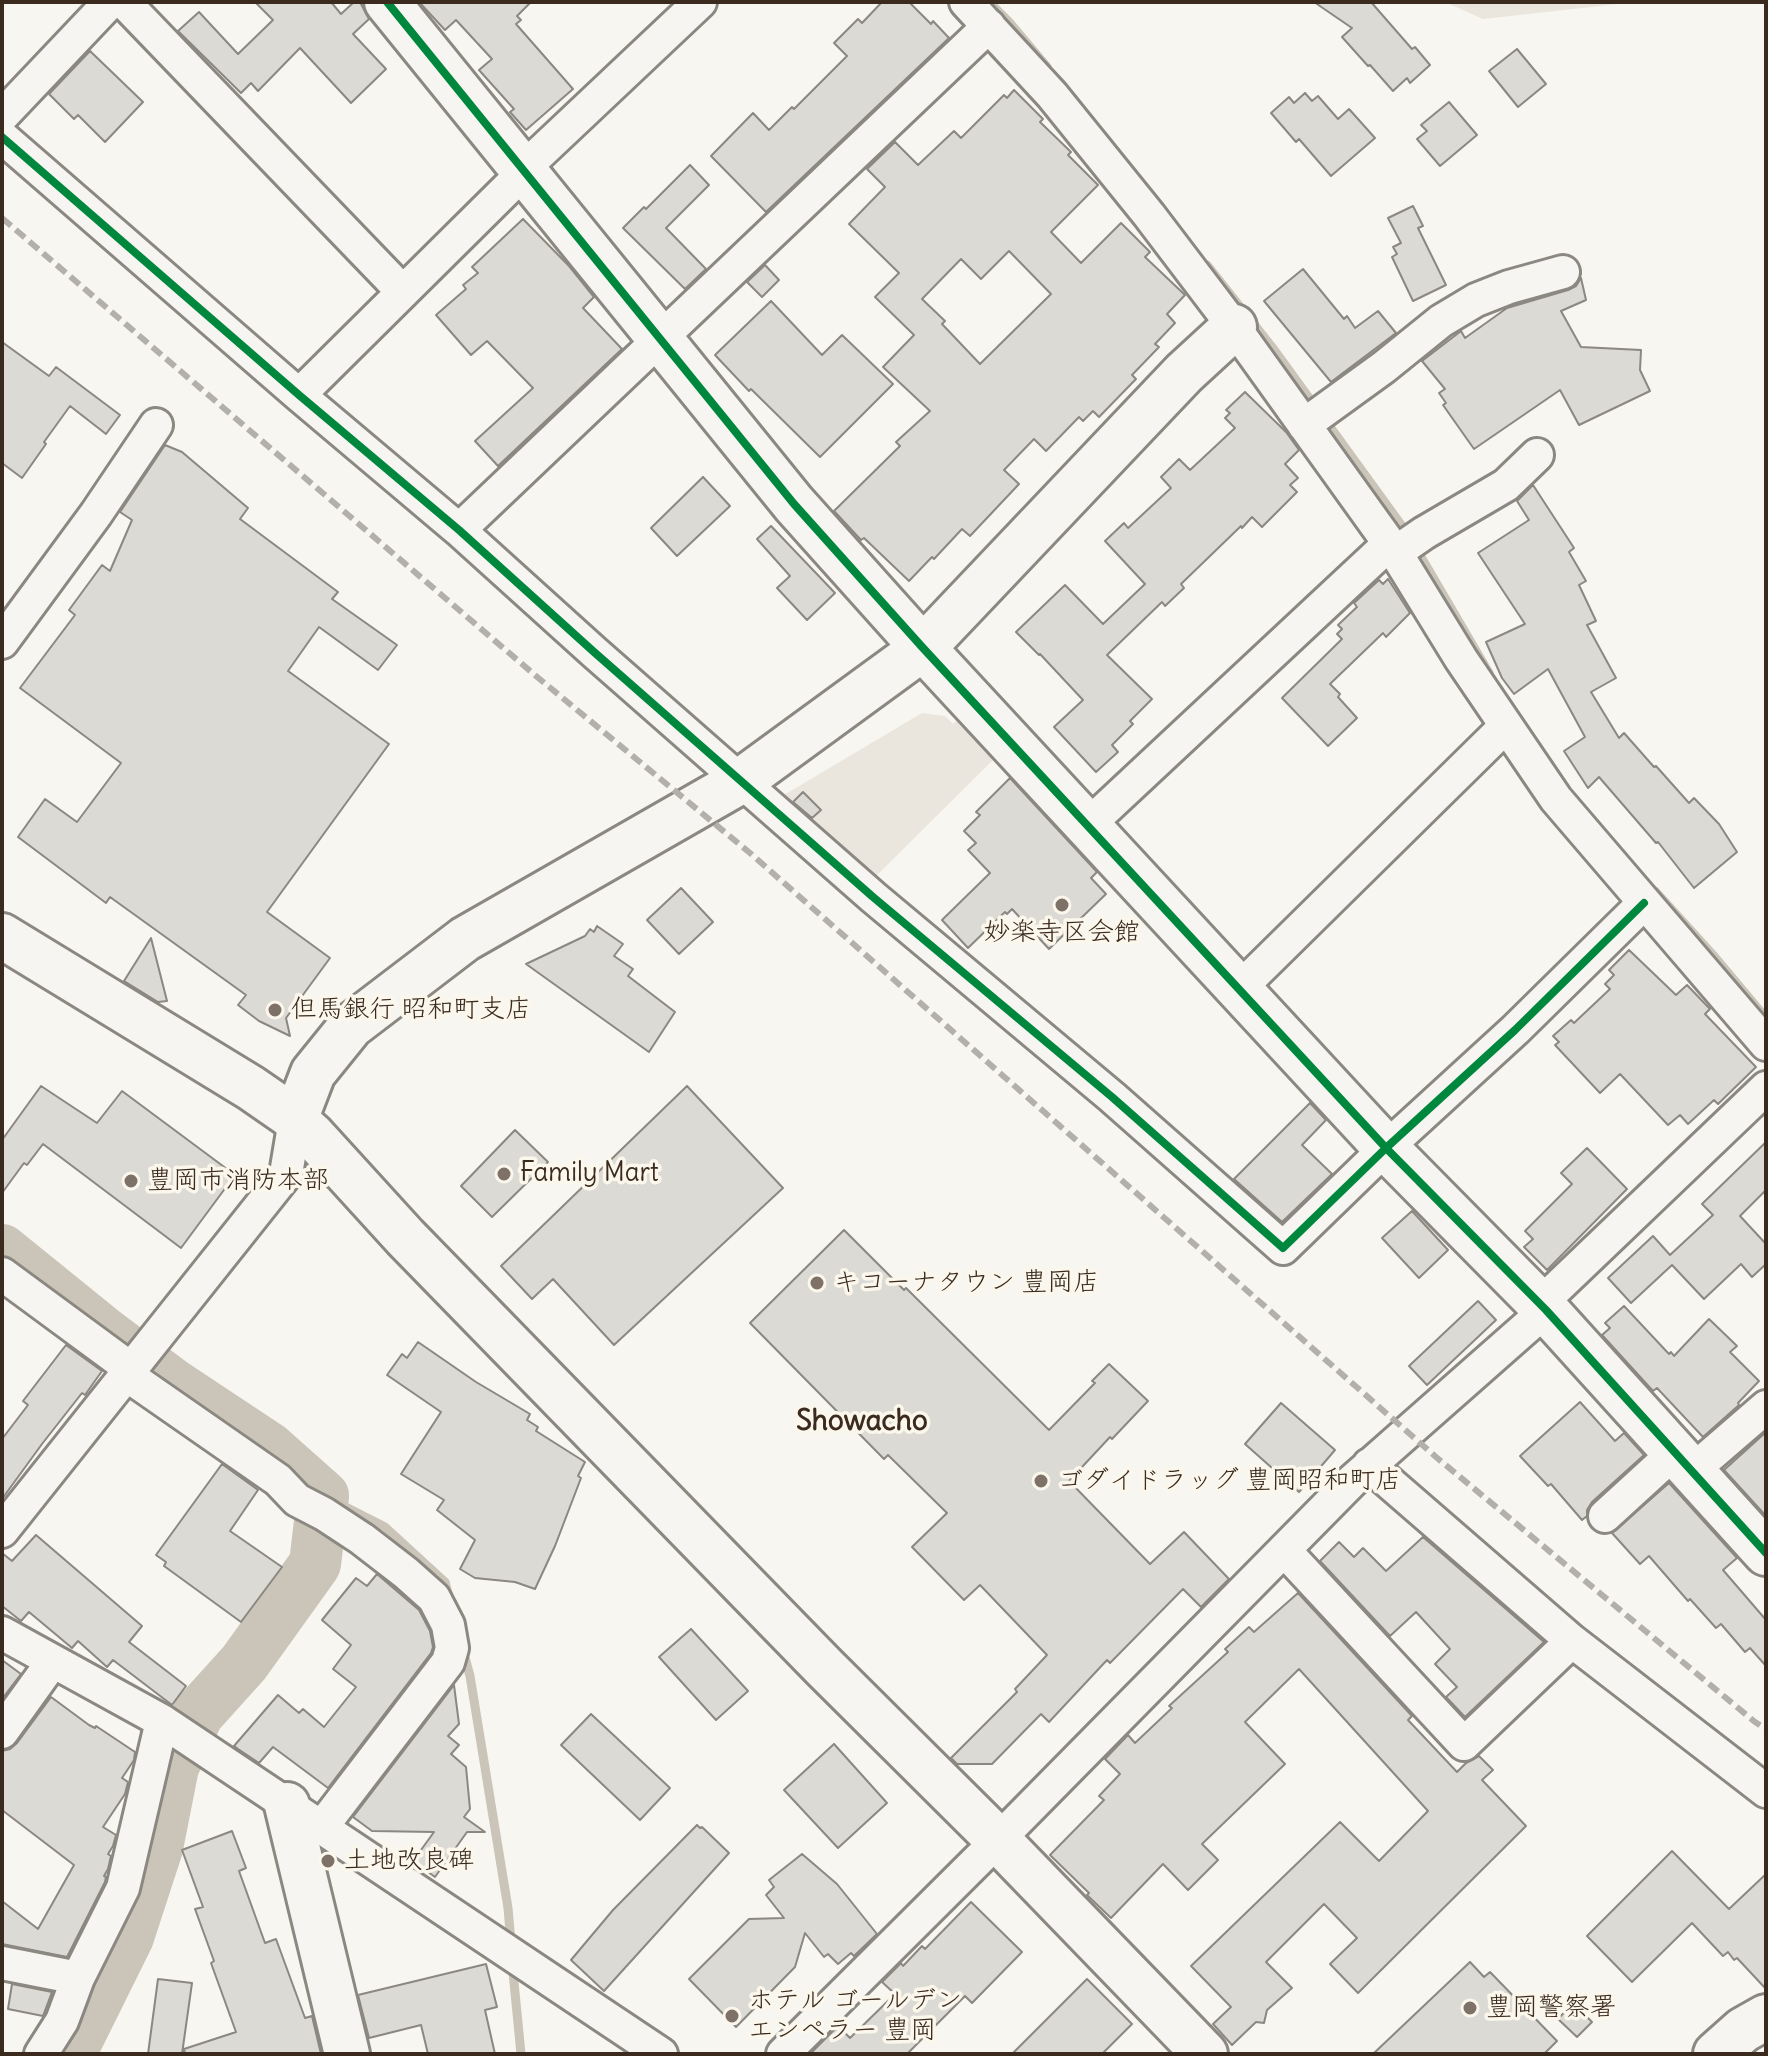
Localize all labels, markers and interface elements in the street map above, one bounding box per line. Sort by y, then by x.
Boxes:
marker: 妙楽寺区会館 [1053,896,1071,914]
place label: 妙楽寺区会館 [984,917,1140,949]
place label: 但馬銀行 昭和町支店 [291,994,531,1026]
marker: 但馬銀行 昭和町支店 [266,1001,284,1019]
place label: Family Mart [520,1158,659,1190]
place label: 豊岡市消防本部 [147,1165,329,1197]
marker: Family Mart [495,1165,513,1183]
marker: 豊岡市消防本部 [122,1172,140,1190]
place label: キコーナタウン 豊岡店 [833,1267,1099,1299]
marker: キコーナタウン 豊岡店 [808,1274,826,1292]
district label: Showacho [796,1405,928,1439]
place label: ゴダイドラッグ 豊岡昭和町店 [1057,1465,1401,1497]
marker: ゴダイドラッグ 豊岡昭和町店 [1032,1472,1050,1490]
place label: 土地改良碑 [344,1845,474,1877]
marker: 土地改良碑 [319,1852,337,1870]
place label: ホテル ゴールデン エンペラー 豊岡 [748,1985,962,2046]
place label: 豊岡警察署 [1486,1992,1616,2024]
marker: 豊岡警察署 [1461,1999,1479,2017]
marker: ホテル ゴールデン エンペラー 豊岡 [723,2007,741,2025]

